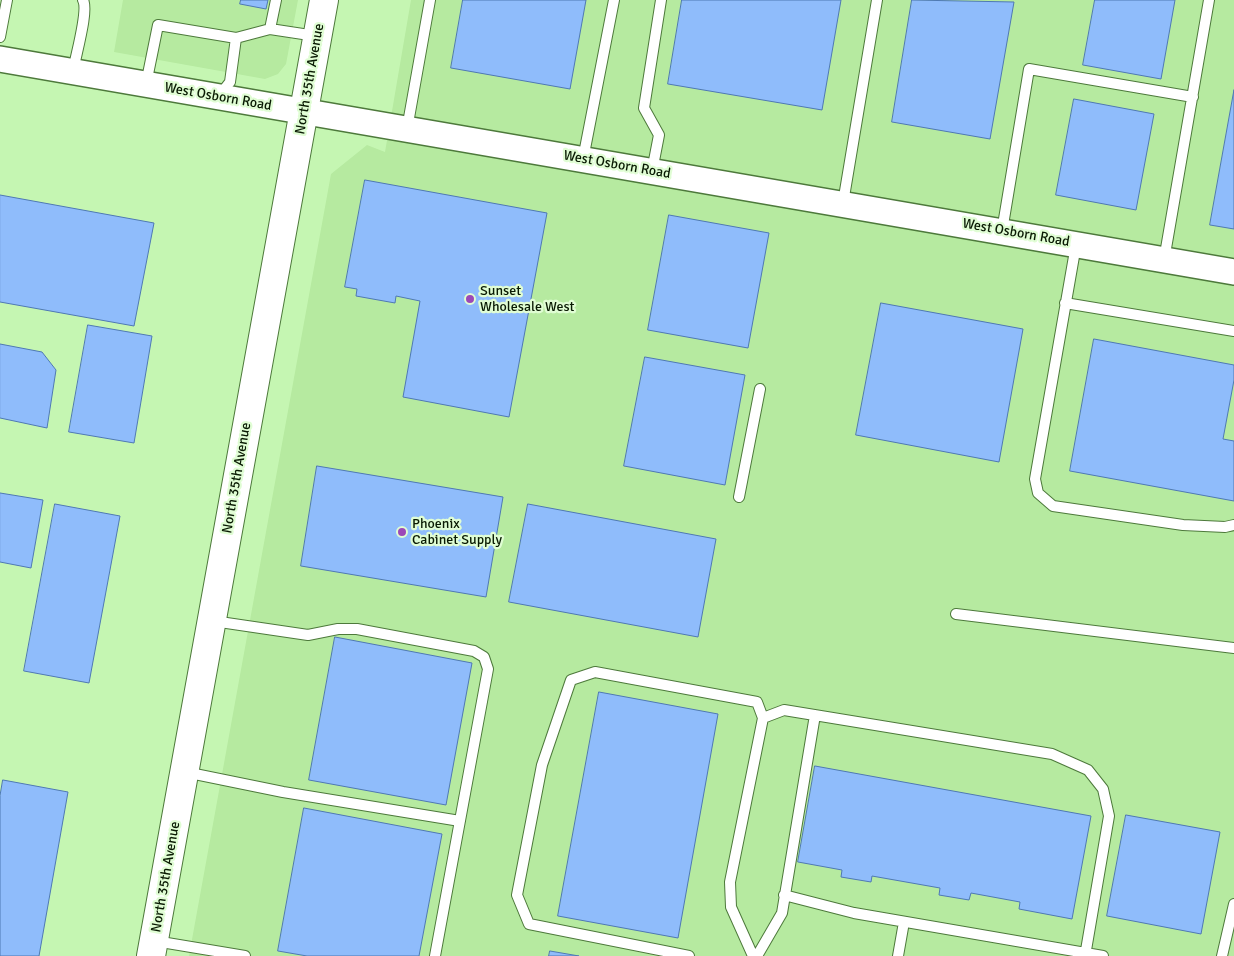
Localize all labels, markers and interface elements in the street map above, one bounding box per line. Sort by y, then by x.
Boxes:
street label: North 35th Avenue [292,22,328,136]
street label: West Osborn Road [163,79,273,115]
street label: West Osborn Road [562,147,672,183]
street label: West Osborn Road [961,215,1071,251]
place label: Sunset Wholesale West [480,283,574,316]
marker: Sunset Wholesale West [464,293,476,305]
street label: North 35th Avenue [219,421,255,535]
place label: Phoenix Cabinet Supply [412,516,502,548]
marker: Phoenix Cabinet Supply [396,526,408,538]
street label: North 35th Avenue [148,820,184,934]

